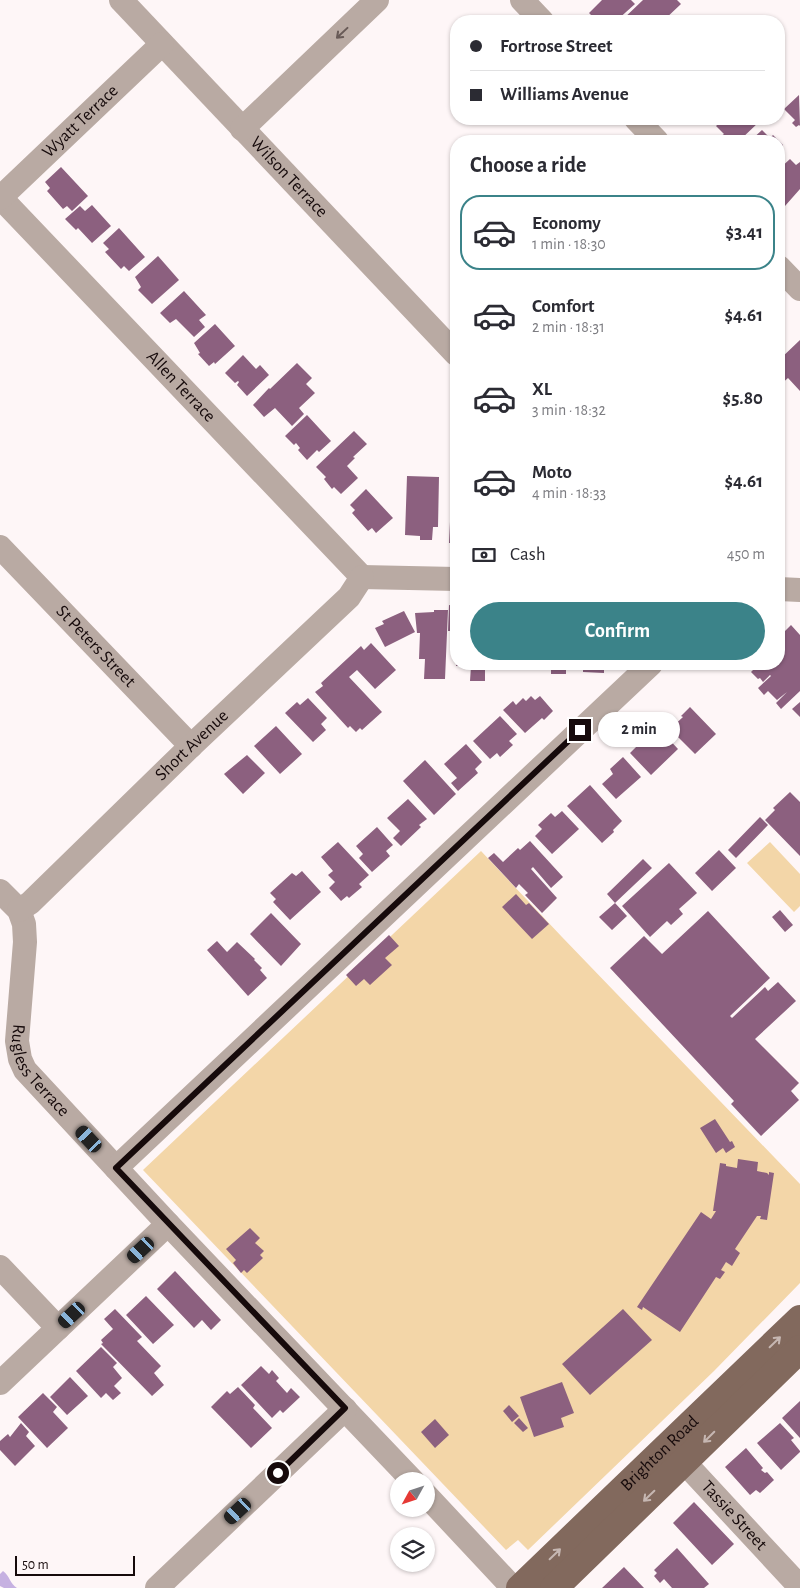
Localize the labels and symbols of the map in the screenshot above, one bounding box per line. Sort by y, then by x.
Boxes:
one-way arrow [335,27,348,39]
street label: Wyatt Terrace [39,82,122,161]
street label: Wilson Terrace [247,133,331,221]
street label: Allen Terrace [143,348,219,426]
street label: St Peters Street [52,602,139,691]
street label: Short Avenue [152,707,232,784]
callout: 2 min [598,712,680,748]
route end [569,719,591,741]
street label: Rugless Terrace [8,1023,73,1120]
car [73,1123,104,1155]
car [124,1234,157,1266]
car [55,1299,88,1331]
one-way arrow [769,1337,781,1349]
street label: Brighton Road [618,1412,702,1495]
one-way arrow [703,1431,715,1444]
route start [267,1462,289,1484]
north arrow [390,1472,435,1518]
street label: Tassie Street [698,1478,770,1554]
one-way arrow [642,1490,655,1502]
car [221,1495,254,1527]
one-way arrow [548,1548,561,1560]
scale bar [15,1553,135,1576]

